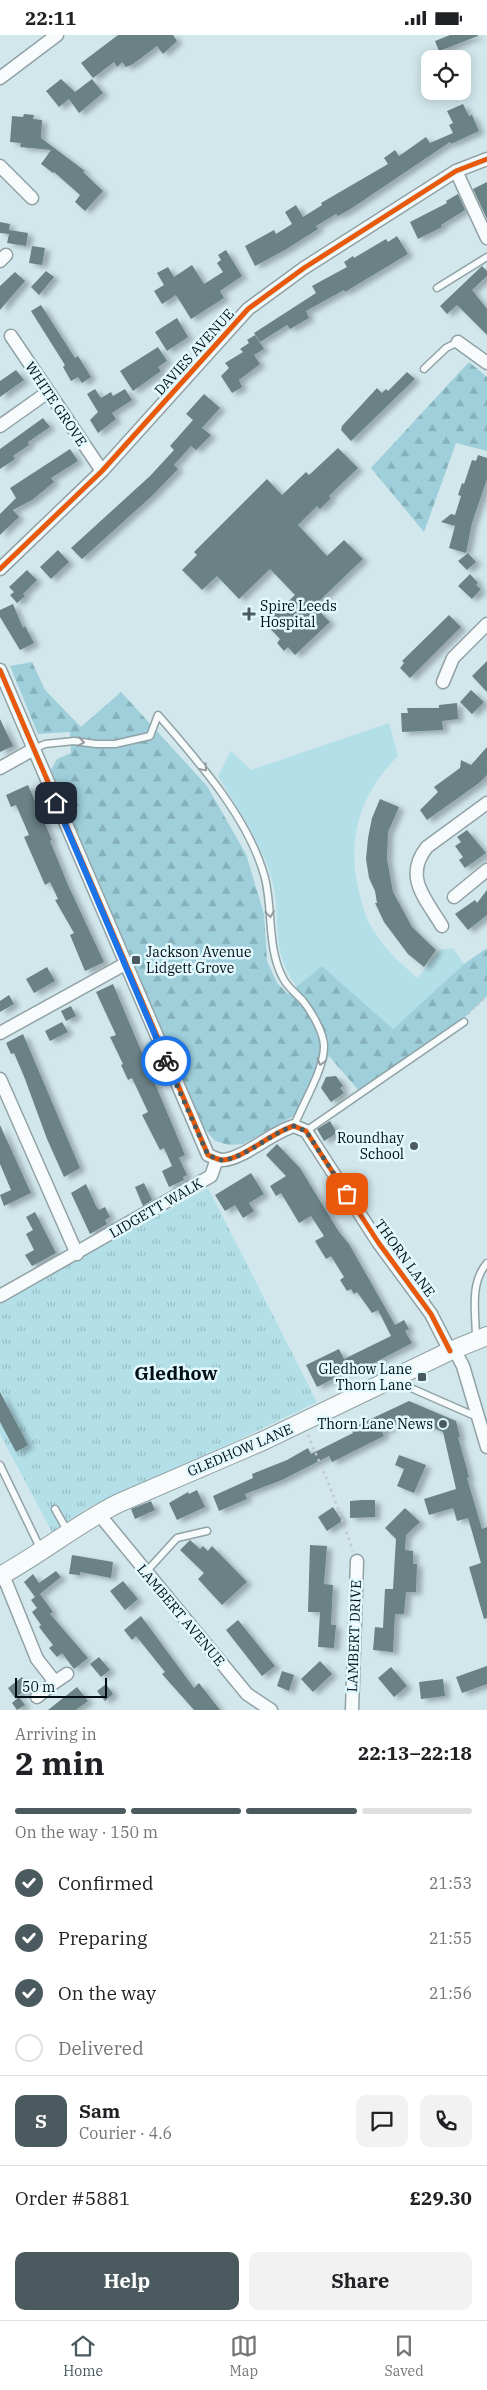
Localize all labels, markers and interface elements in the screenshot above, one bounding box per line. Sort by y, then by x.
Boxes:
text: 22:11 [25,6,76,30]
map controls [421,50,471,100]
button: locate [421,50,471,100]
street label: DAVIES AVENUE [150,305,238,399]
street label: WHITE GROVE [21,358,91,450]
place label: Spire Leeds Hospital [260,597,337,631]
marker: Spire Leeds Hospital [242,607,256,621]
one-way arrow [78,736,86,747]
one-way arrow [198,763,207,772]
pin [35,782,77,824]
icon: home [42,789,70,817]
one-way arrow [264,910,275,918]
place label: Jackson Avenue Lidgett Grove [146,943,252,977]
marker: Jackson Avenue Lidgett Grove [130,954,142,966]
courier [141,1036,191,1086]
icon: bike [152,1047,180,1075]
one-way arrow [316,1057,326,1065]
place label: Roundhay School [337,1129,405,1163]
marker: Roundhay School [408,1140,420,1152]
pin [326,1173,368,1215]
street label: LIDGETT WALK [106,1174,206,1242]
icon: bag [333,1180,361,1208]
street label: THORN LANE [371,1216,439,1300]
place label: Gledhow Lane Thorn Lane [318,1360,412,1394]
district label: Gledhow [134,1361,218,1385]
marker: Gledhow Lane Thorn Lane [416,1371,428,1383]
place label: Thorn Lane News [317,1415,433,1433]
marker: Thorn Lane News [437,1418,449,1430]
street label: GLEDHOW LANE [185,1420,295,1480]
street label: LAMBERT AVENUE [133,1560,229,1670]
street label: LAMBERT DRIVE [343,1579,365,1693]
scale bar [15,1675,108,1698]
text: 50 m [22,1678,55,1696]
text: Arriving in [15,1724,97,1744]
text: 22:13–22:18 [358,1741,472,1765]
text: 2 min [15,1742,105,1784]
text: On the way · 150 m [15,1822,158,1842]
icon: check [15,1869,43,1897]
text: Confirmed [58,1871,153,1895]
text: 21:53 [429,1873,472,1893]
icon: check [15,1924,43,1952]
text: Preparing [58,1926,147,1950]
text: 21:55 [429,1928,472,1948]
icon: check [15,1979,43,2007]
text: On the way [58,1981,156,2005]
text: 21:56 [429,1983,472,2003]
text: Delivered [58,2036,144,2060]
button: chat [356,2095,408,2147]
button: phone [420,2095,472,2147]
text: Sam [79,2099,120,2123]
text: S [35,2109,47,2133]
text: Courier · 4.6 [79,2123,172,2143]
text: Order #5881 [15,2186,130,2210]
text: £29.30 [410,2186,472,2210]
button: Help [15,2252,239,2310]
button: Share [249,2252,472,2310]
tab: Home [63,2332,103,2380]
tab: Map [230,2332,258,2380]
tab: Saved [385,2332,424,2380]

